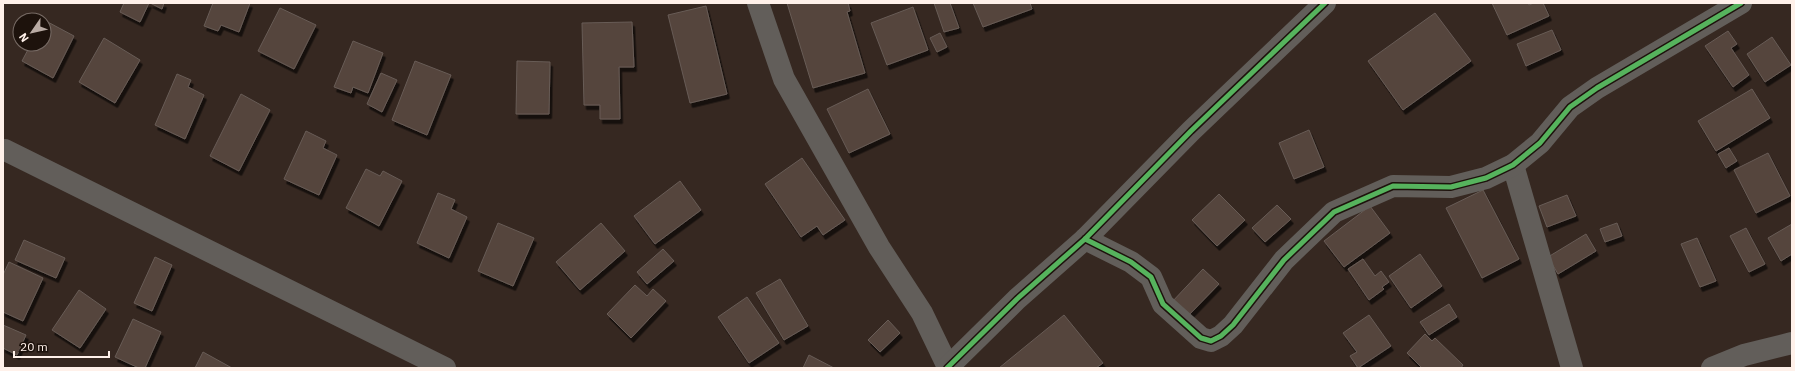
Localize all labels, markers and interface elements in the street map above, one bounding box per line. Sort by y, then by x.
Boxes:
north arrow [12,12,52,52]
text: N [16,30,32,45]
scale bar [14,333,109,359]
text: 20 m [20,339,48,354]

